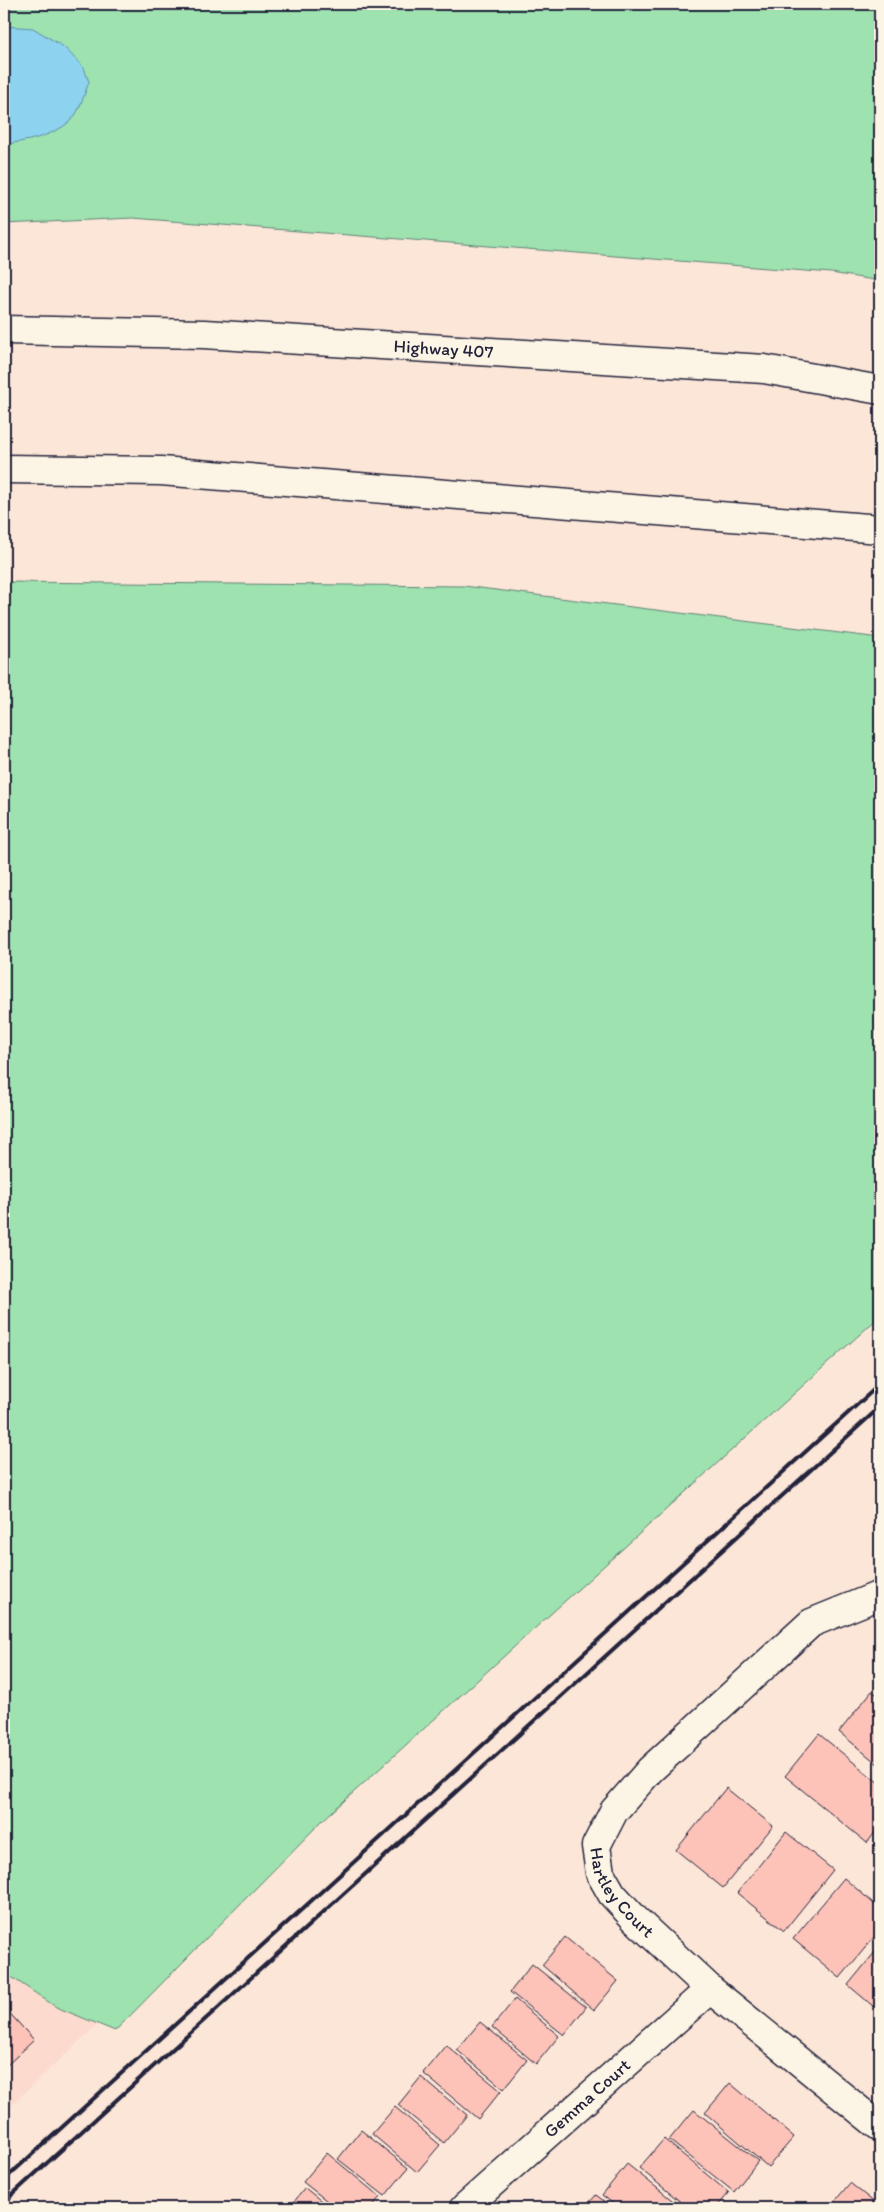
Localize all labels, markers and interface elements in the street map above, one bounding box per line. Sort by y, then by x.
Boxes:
street label: Highway 407 [393,335,494,363]
street label: Hartley Court [585,1846,659,1942]
street label: Gemma Court [540,2054,635,2142]

